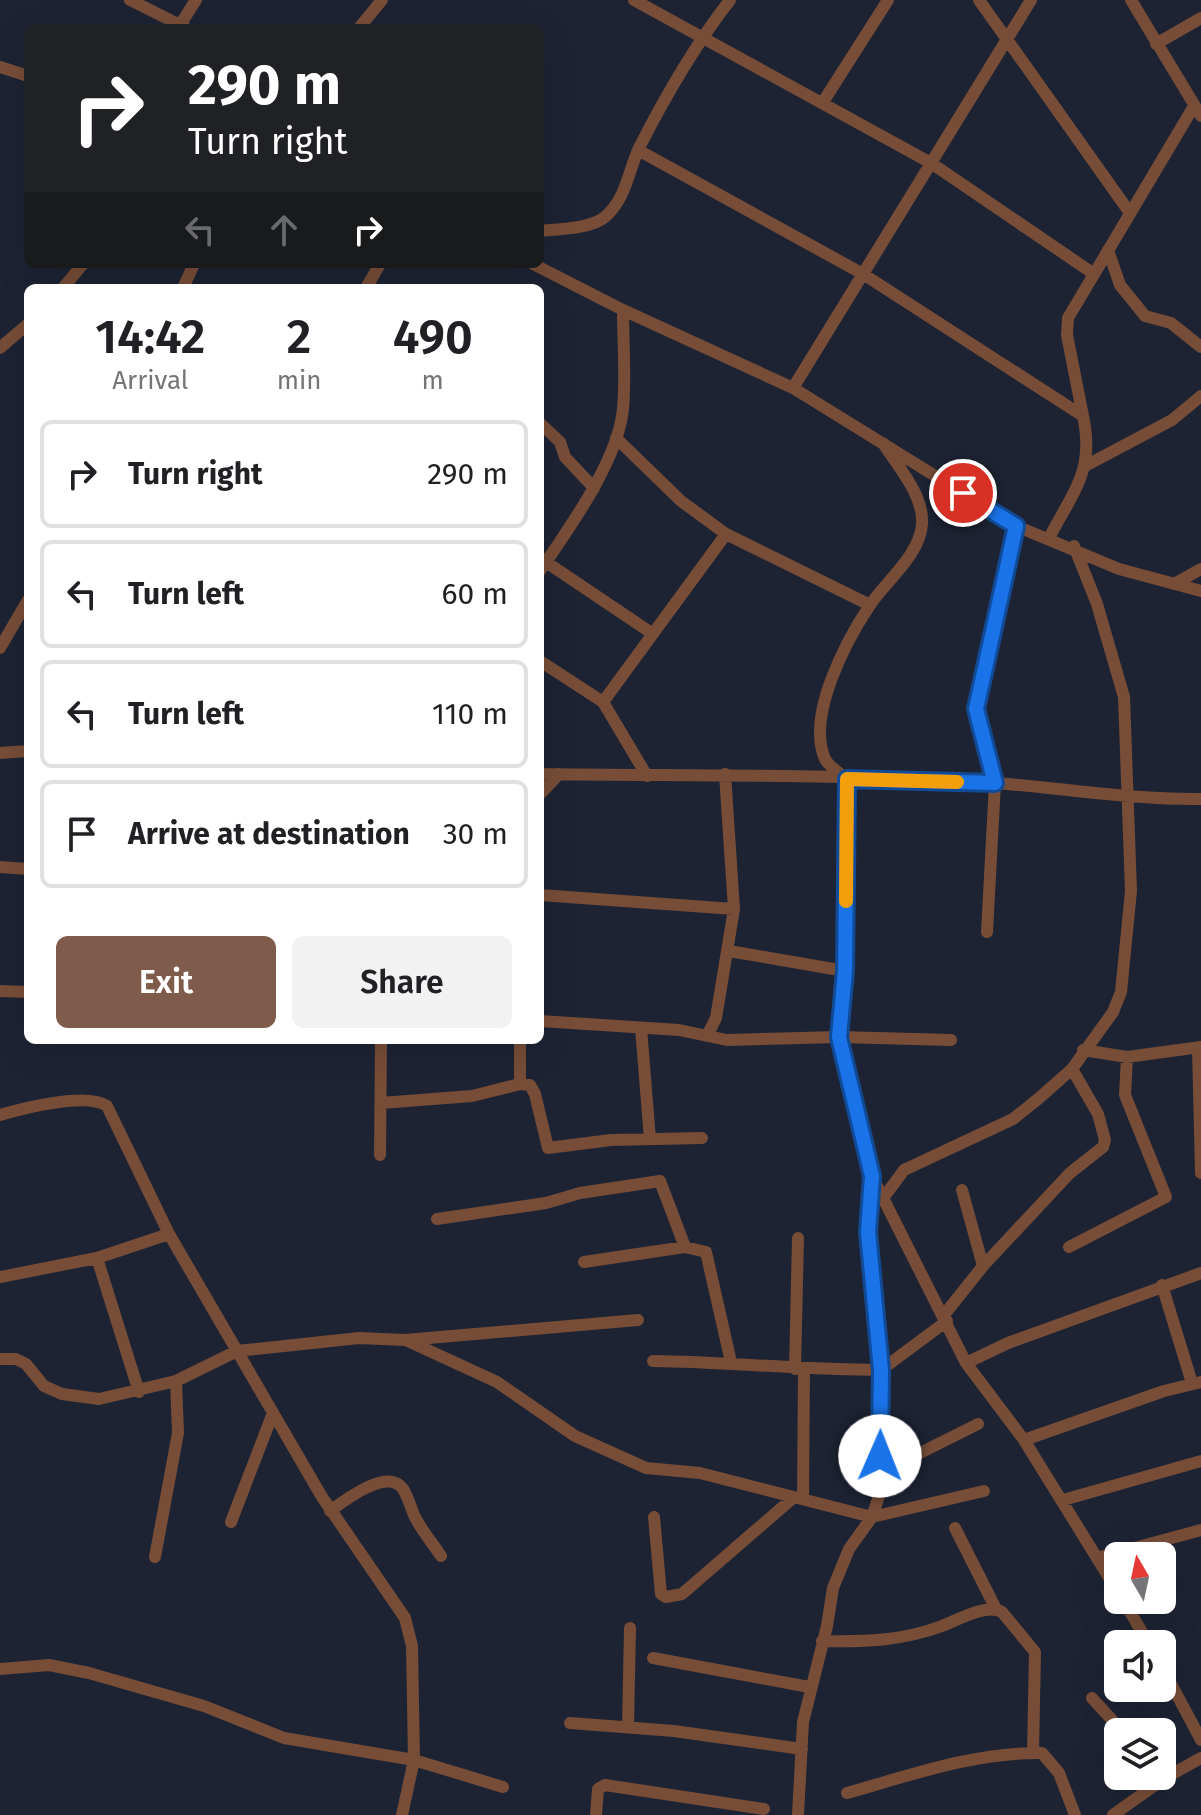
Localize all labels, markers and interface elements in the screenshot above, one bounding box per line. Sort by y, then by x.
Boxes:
text: 290 m [188,52,341,119]
icon: right [56,56,160,160]
text: Turn right [188,120,348,164]
icon: left [178,208,222,252]
icon: ahead [262,208,306,252]
icon: right [346,208,390,252]
text: 14:42 [95,308,205,366]
text: 2 [287,308,311,366]
text: 490 [393,308,473,366]
text: Arrival [112,365,188,396]
text: min [277,365,322,396]
text: m [422,365,444,396]
icon: right [60,452,104,496]
text: Turn right [128,456,263,492]
text: 290 m [427,456,508,492]
pin [929,459,997,527]
icon: arrive [941,471,985,515]
icon: left [60,572,104,616]
text: Turn left [128,576,244,612]
text: 60 m [442,576,508,612]
icon: left [60,692,104,736]
text: Turn left [128,696,244,732]
text: 110 m [432,696,508,732]
icon: arrive [60,812,104,856]
text: Arrive at destination [128,816,410,852]
text: 30 m [443,816,508,852]
button: Exit [56,936,276,1028]
button: Share [292,936,512,1028]
position arrow [838,1414,922,1498]
north arrow [1104,1542,1176,1614]
map controls [1104,1542,1176,1790]
button: sound [1104,1630,1176,1702]
button: layers [1104,1718,1176,1790]

